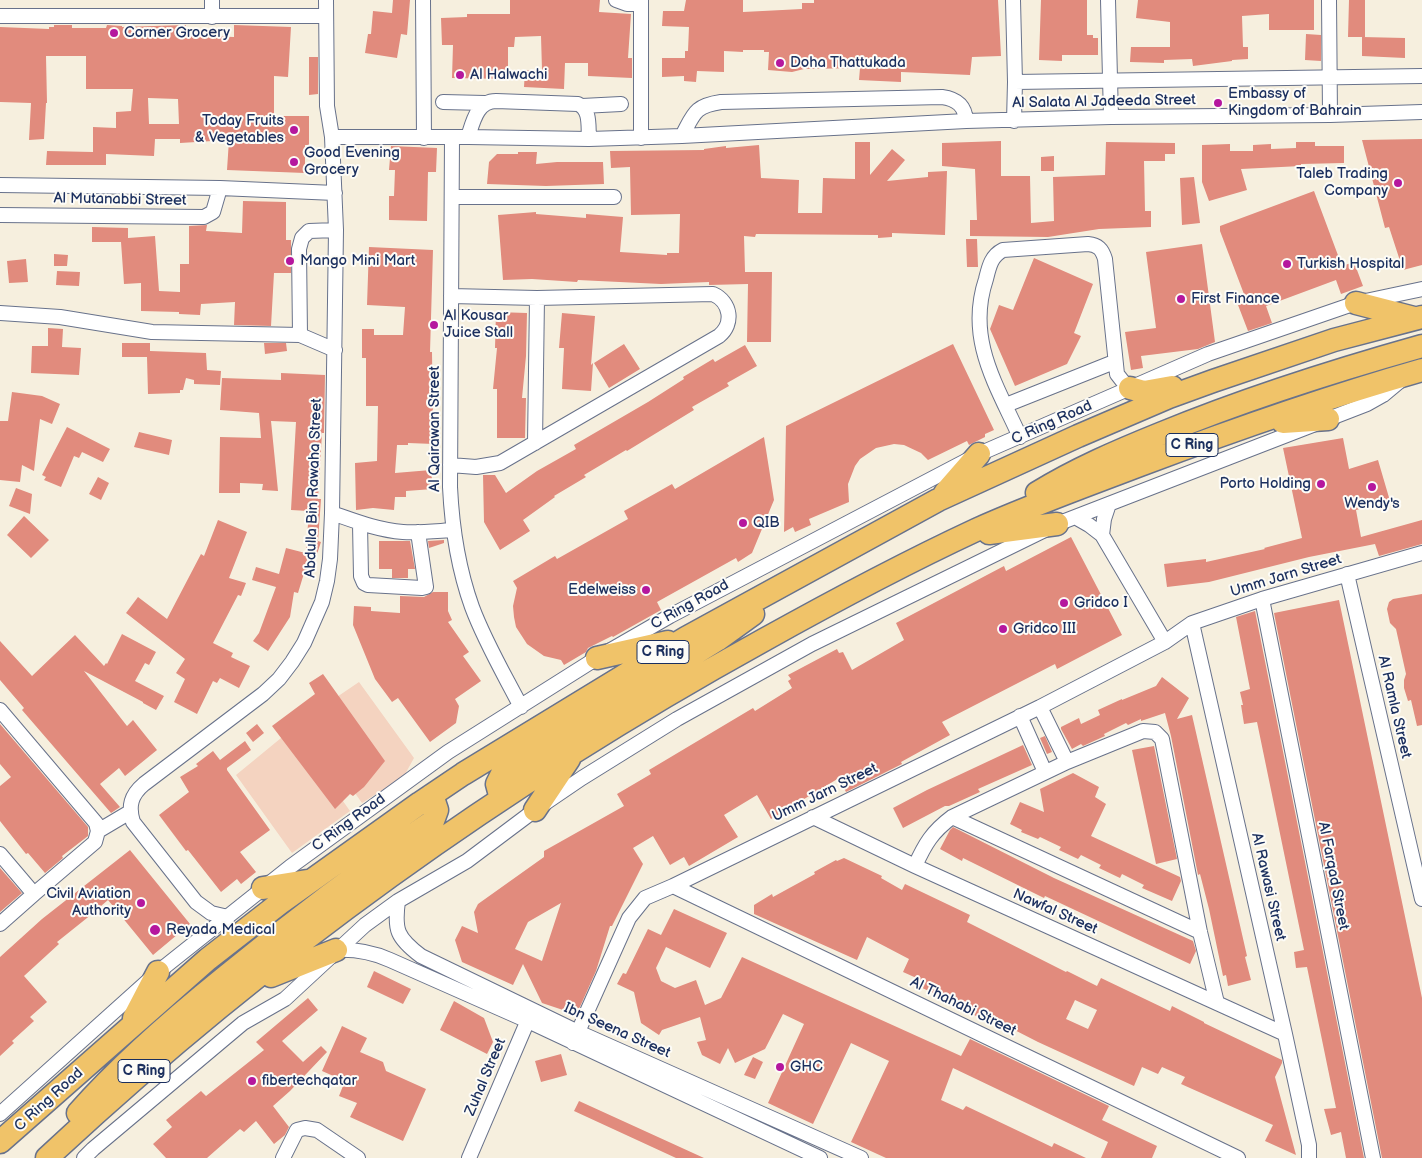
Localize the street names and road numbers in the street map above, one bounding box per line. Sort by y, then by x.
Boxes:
street label: Al Salata Al Jadeeda Street [1012,91,1196,113]
street label: Al Mutanabbi Street [53,190,187,210]
street label: Al Qairawan Street [426,366,444,492]
street label: C Ring Road [1009,397,1095,449]
street label: Abdulla Bin Rawaha Street [302,398,326,578]
road number: C Ring [1166,434,1218,456]
street label: Umm Jarn Street [1228,551,1344,601]
street label: C Ring Road [648,576,732,634]
road number: C Ring [637,640,689,664]
street label: Al Ramla Street [1373,654,1415,760]
street label: Umm Jarn Street [769,760,881,826]
street label: C Ring Road [309,790,389,856]
street label: Al Farqad Street [1314,820,1352,932]
street label: Al Rawasi Street [1247,831,1289,943]
street label: Nawfal Street [1010,885,1100,939]
street label: Al Thahabi Street [907,973,1019,1041]
street label: Ibn Seena Street [561,999,673,1063]
street label: Zuhal Street [462,1035,510,1119]
road number: C Ring [118,1060,170,1082]
street label: C Ring Road [11,1064,87,1136]

